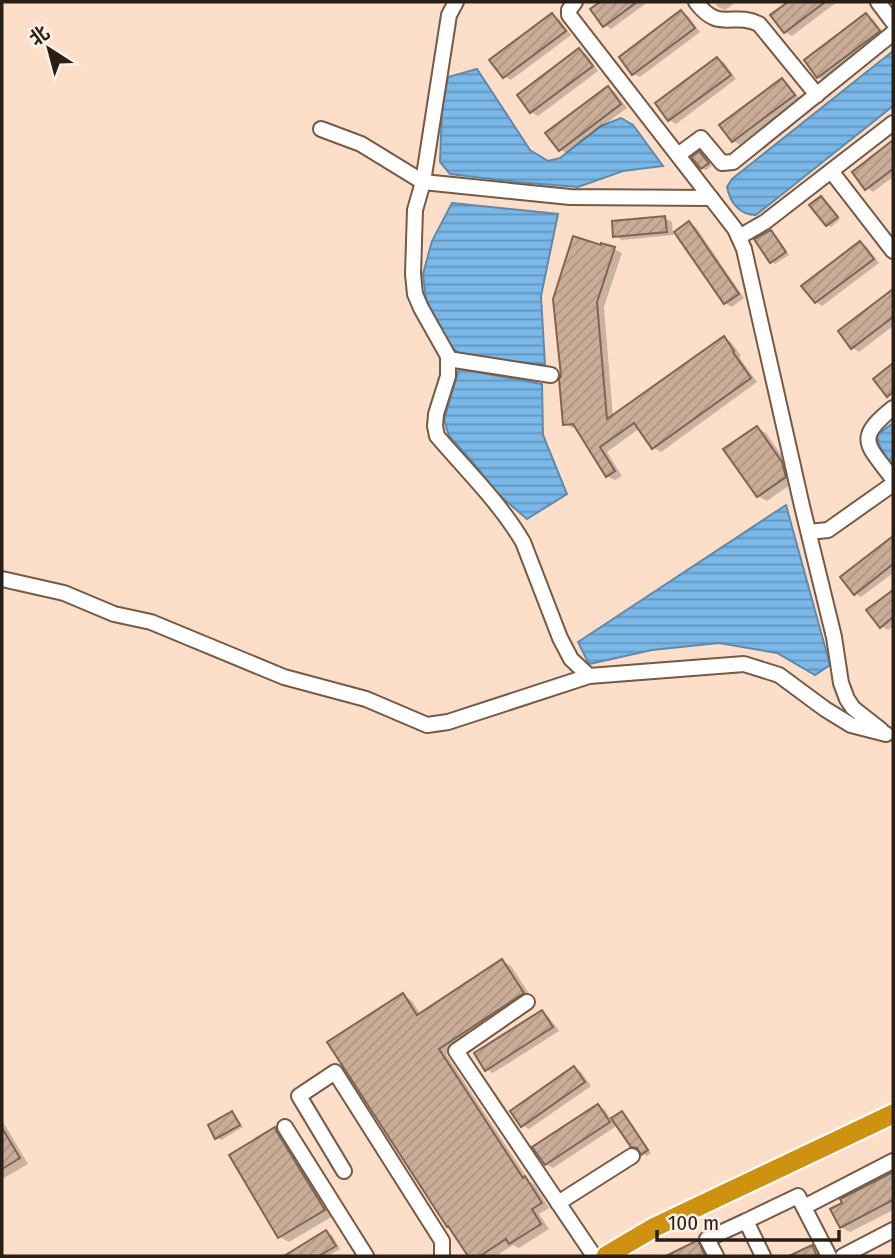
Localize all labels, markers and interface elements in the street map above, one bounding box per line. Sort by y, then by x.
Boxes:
north arrow [14,14,84,84]
text: 北 [25,21,54,51]
scale bar [657,1198,839,1242]
text: 100 m [668,1210,719,1236]

